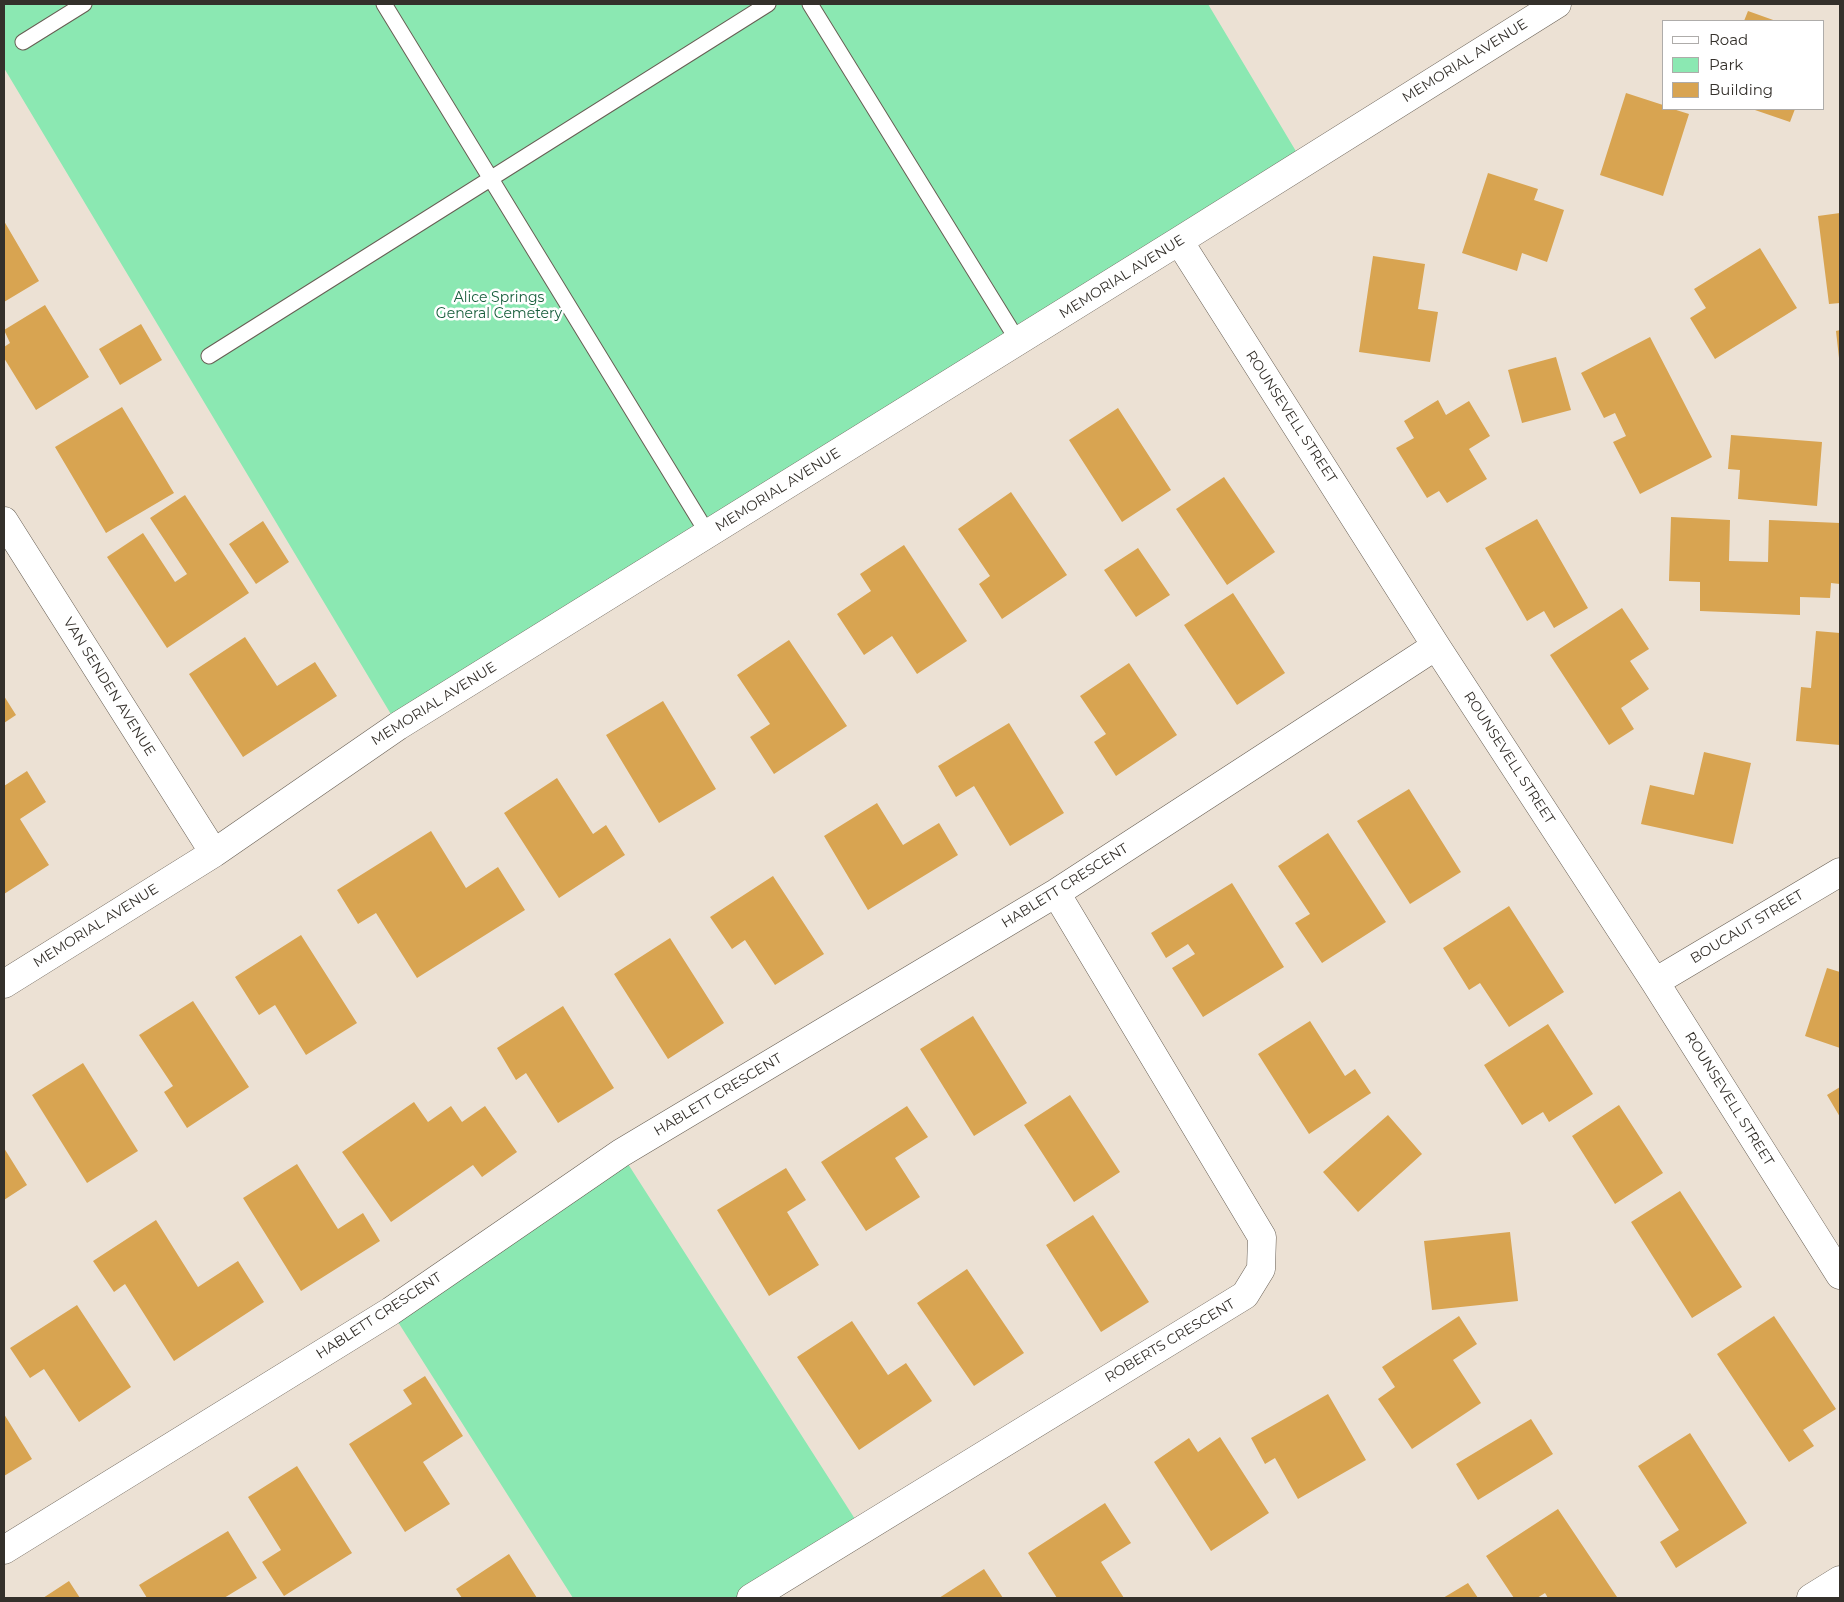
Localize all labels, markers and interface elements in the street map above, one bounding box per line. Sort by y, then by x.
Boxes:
street label: MEMORIAL AVENUE [1399,16,1531,106]
legend [1662,20,1824,110]
text: Road [1709,30,1748,49]
text: Park [1709,55,1743,74]
text: Building [1709,80,1773,99]
street label: MEMORIAL AVENUE [1056,232,1188,322]
park label: Alice Springs General Cemetery [436,290,562,322]
street label: ROUNSEVELL STREET [1242,348,1340,486]
street label: MEMORIAL AVENUE [712,445,844,535]
street label: VAN SENDEN AVENUE [59,615,159,759]
street label: MEMORIAL AVENUE [368,659,500,749]
street label: ROUNSEVELL STREET [1460,689,1558,827]
street label: HABLETT CRESCENT [999,840,1131,932]
street label: MEMORIAL AVENUE [30,881,162,971]
street label: BOUCAUT STREET [1687,887,1807,967]
street label: ROUNSEVELL STREET [1681,1029,1777,1169]
street label: HABLETT CRESCENT [651,1050,785,1140]
street label: HABLETT CRESCENT [313,1269,445,1363]
street label: ROBERTS CRESCENT [1102,1296,1238,1386]

